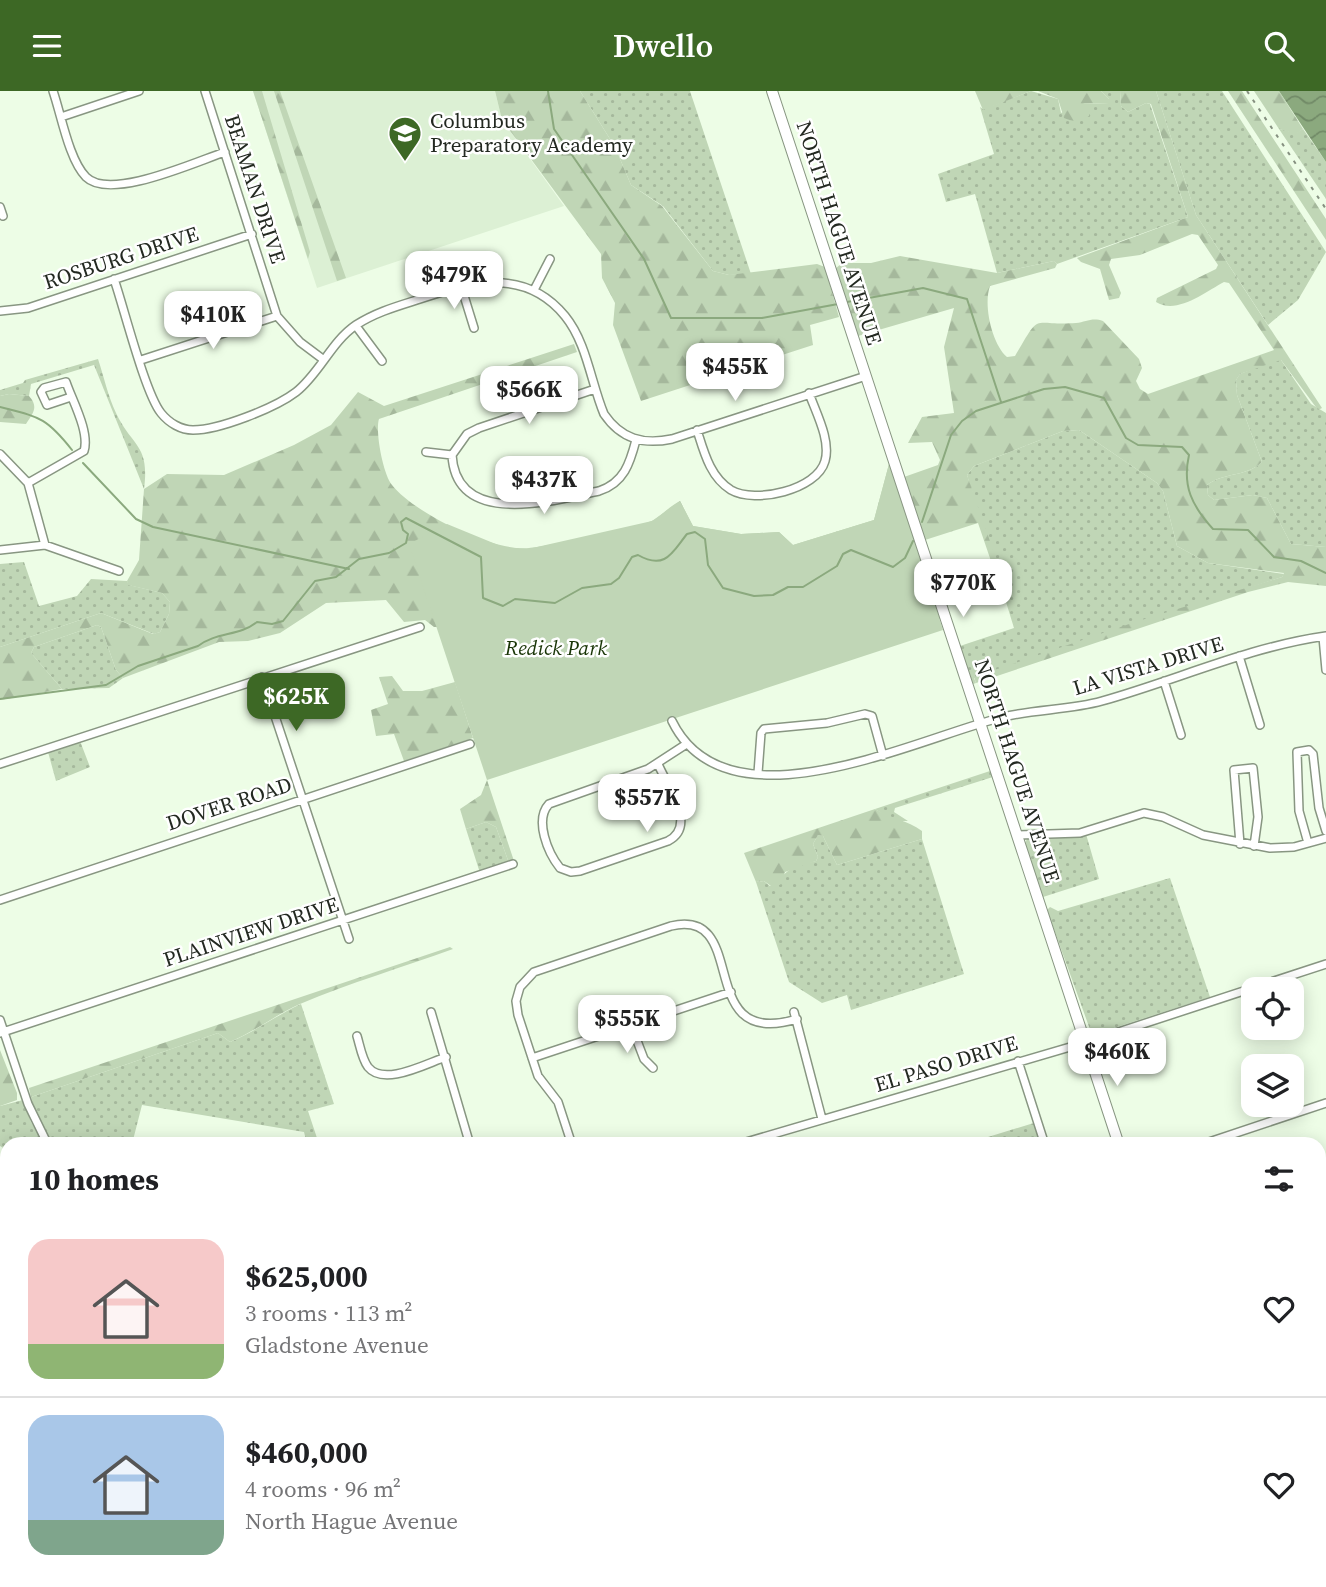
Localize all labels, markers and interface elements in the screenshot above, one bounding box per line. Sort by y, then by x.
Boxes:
text: Dwello [613,24,713,68]
icon: menu [28,27,66,65]
icon: search [1260,27,1298,65]
place label: Columbus Preparatory Academy [430,106,633,159]
street label: BEAMAN DRIVE [218,111,293,267]
school or university icon: Columbus Preparatory Academy [386,114,424,163]
street label: NORTH HAGUE AVENUE [790,117,889,348]
street label: ROSBURG DRIVE [40,219,202,296]
pin: $479K [405,251,503,311]
text: $479K [421,258,487,290]
pin: $410K [164,292,262,351]
text: $410K [180,298,246,330]
pin: $455K [686,343,784,403]
text: $455K [702,350,768,382]
pin: $566K [480,367,578,426]
text: $566K [496,373,562,405]
pin: $437K [495,457,593,516]
text: $437K [511,463,577,495]
pin: $770K [914,559,1012,619]
text: $770K [930,566,996,598]
street label: LA VISTA DRIVE [1069,629,1227,702]
park label: Redick Park [504,633,607,662]
street label: NORTH HAGUE AVENUE [968,655,1067,886]
pin: $625K [247,673,345,733]
text: $625K [263,680,329,712]
street label: DOVER ROAD [162,770,295,837]
pin: $557K [598,775,696,834]
text: $557K [614,781,680,813]
street label: PLAINVIEW DRIVE [159,889,342,974]
map controls [1241,977,1304,1117]
button: locate [1241,977,1304,1040]
pin: $555K [578,995,676,1055]
text: $555K [594,1002,660,1034]
street label: EL PASO DRIVE [871,1028,1021,1099]
pin: $460K [1068,1028,1166,1088]
text: $460K [1084,1035,1150,1067]
button: layers [1241,1054,1304,1117]
text: 10 homes [28,1159,159,1200]
icon: filters [1260,1160,1298,1198]
text: $625,000 [245,1256,368,1297]
icon: home [84,1267,168,1351]
icon: heart [1260,1290,1298,1328]
text: 3 rooms · 113 m² [245,1297,412,1329]
text: Gladstone Avenue [245,1329,429,1361]
text: $460,000 [245,1432,368,1473]
icon: home [84,1443,168,1527]
icon: heart [1260,1466,1298,1504]
text: 4 rooms · 96 m² [245,1473,401,1505]
text: North Hague Avenue [245,1505,458,1537]

